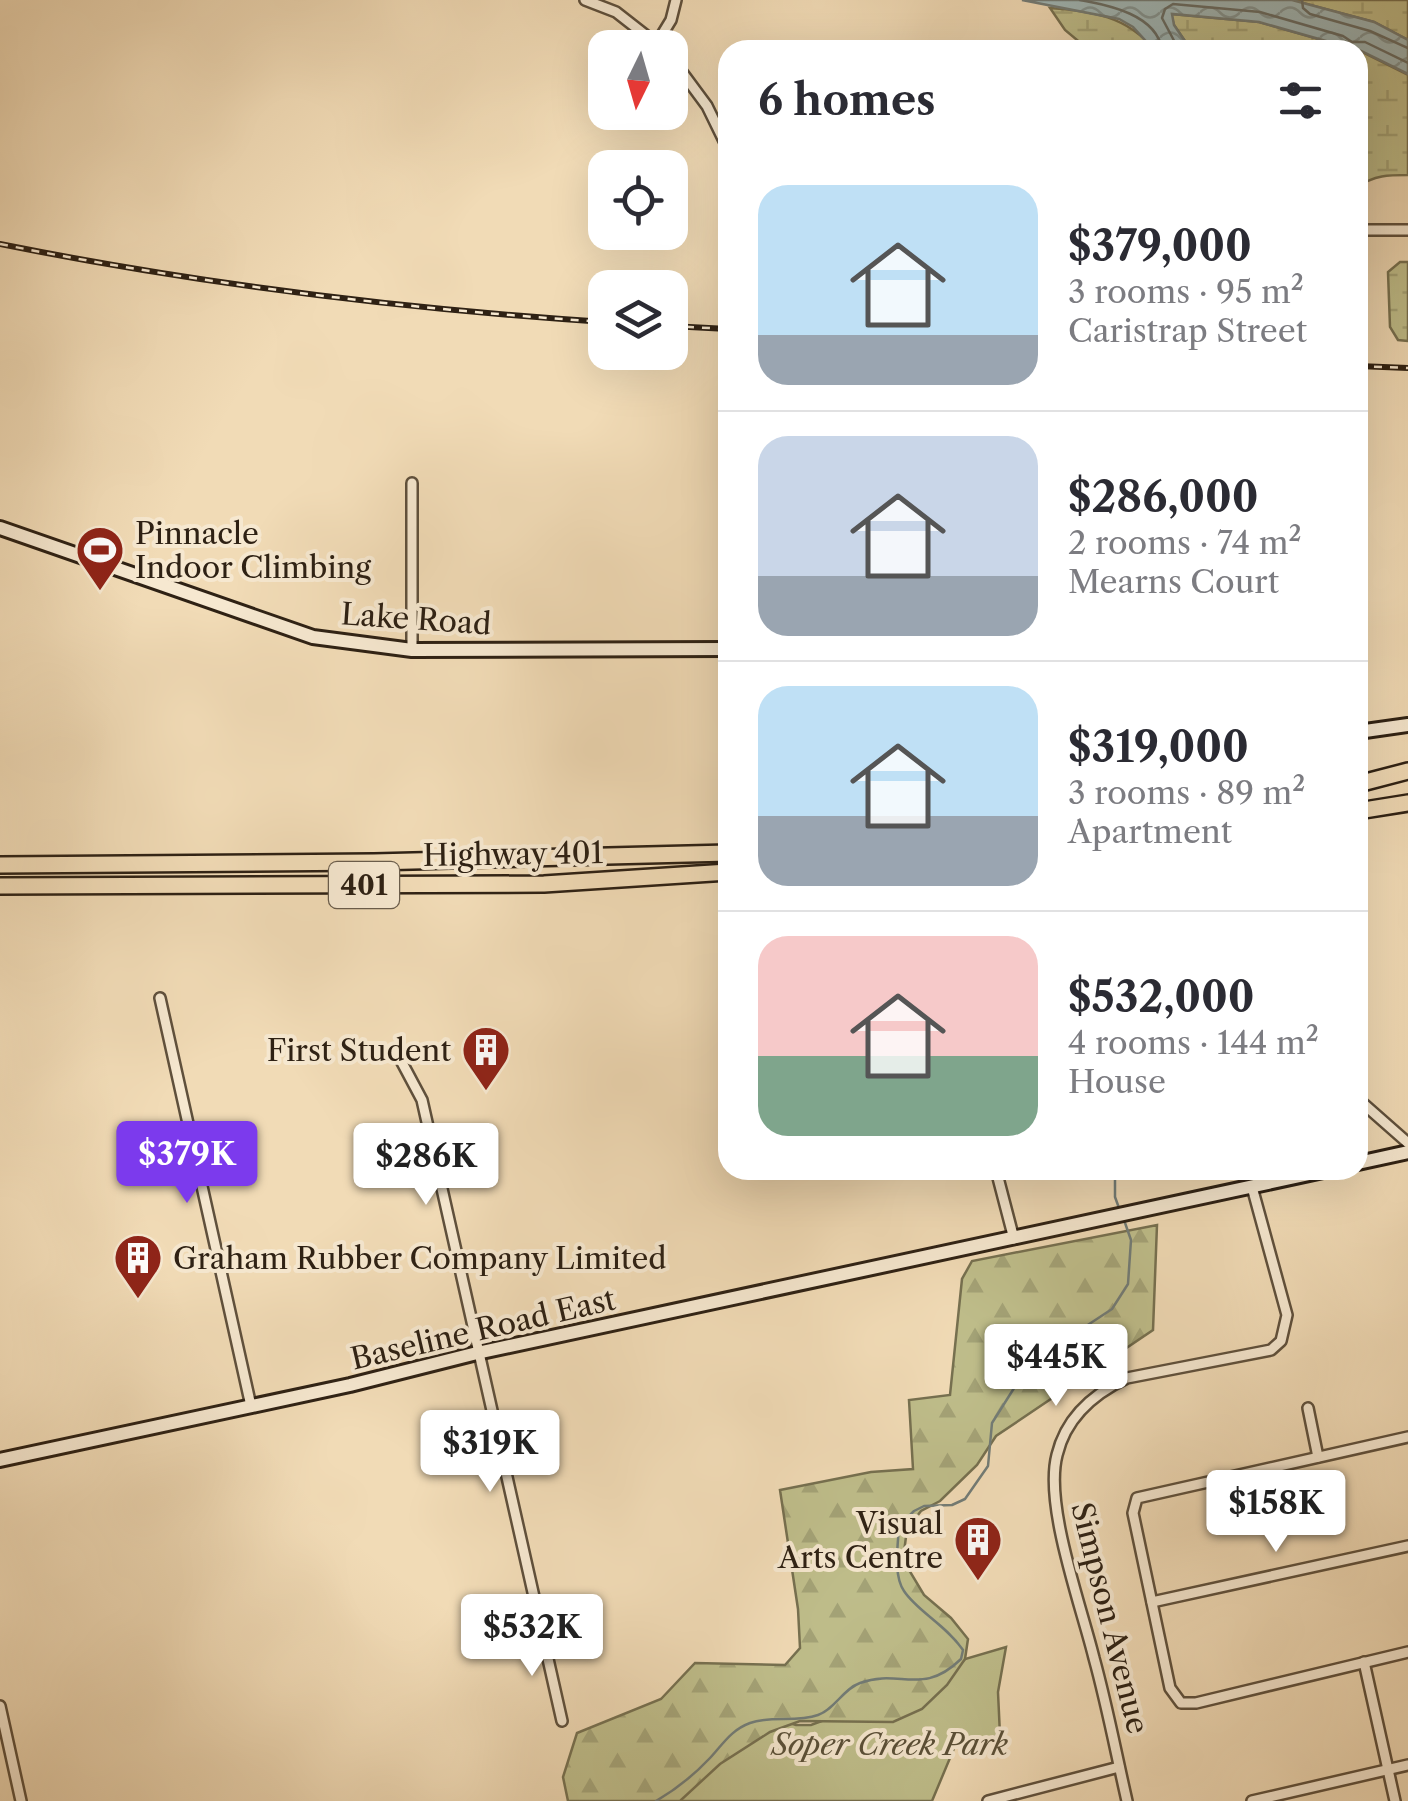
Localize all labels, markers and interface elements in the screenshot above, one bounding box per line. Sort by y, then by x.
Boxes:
north arrow [588,30,688,130]
map controls [588,30,688,370]
icon: filters [1273,73,1328,128]
text: 6 homes [758,74,936,126]
button: locate [588,150,688,250]
text: $379,000 [1068,220,1252,272]
icon: home [838,225,958,345]
button: layers [588,270,688,370]
text: 3 rooms · 95 m² [1068,272,1304,311]
text: Caristrap Street [1068,311,1307,350]
text: $286,000 [1068,471,1259,523]
icon: home [838,476,958,596]
place label: Pinnacle Indoor Climbing [135,515,371,586]
text: 2 rooms · 74 m² [1068,523,1302,562]
sports icon: Pinnacle Indoor Climbing [74,524,126,592]
text: Mearns Court [1068,562,1279,601]
street label: Lake Road [340,595,492,643]
text: $319,000 [1068,721,1249,773]
icon: home [838,726,958,846]
text: 3 rooms · 89 m² [1068,773,1305,812]
text: Apartment [1068,812,1232,851]
street label: Highway 401 [422,834,604,874]
road number: 401 [329,862,399,908]
text: $532,000 [1068,971,1254,1023]
icon: home [838,976,958,1096]
text: 4 rooms · 144 m² [1068,1023,1319,1062]
building icon: First Student [460,1024,512,1092]
place label: First Student [267,1032,451,1069]
text: House [1068,1062,1166,1101]
pin: $379K [117,1121,257,1206]
pin: $286K [356,1123,496,1208]
text: $379K [138,1134,236,1173]
text: $286K [375,1136,477,1175]
building icon: Graham Rubber Company Limited [112,1232,164,1300]
place label: Graham Rubber Company Limited [173,1240,667,1277]
street label: Baseline Road East [347,1280,619,1377]
pin: $445K [986,1324,1126,1409]
text: $445K [1006,1337,1106,1376]
pin: $319K [420,1410,560,1495]
text: $319K [442,1423,538,1462]
pin: $158K [1206,1470,1346,1555]
text: $158K [1228,1483,1324,1522]
street label: Simpson Avenue [1063,1498,1157,1738]
place label: Visual Arts Centre [777,1505,943,1576]
building icon: Visual Arts Centre [952,1514,1004,1582]
pin: $532K [462,1594,602,1679]
text: $532K [483,1607,581,1646]
park label: Soper Creek Park [770,1726,1009,1763]

